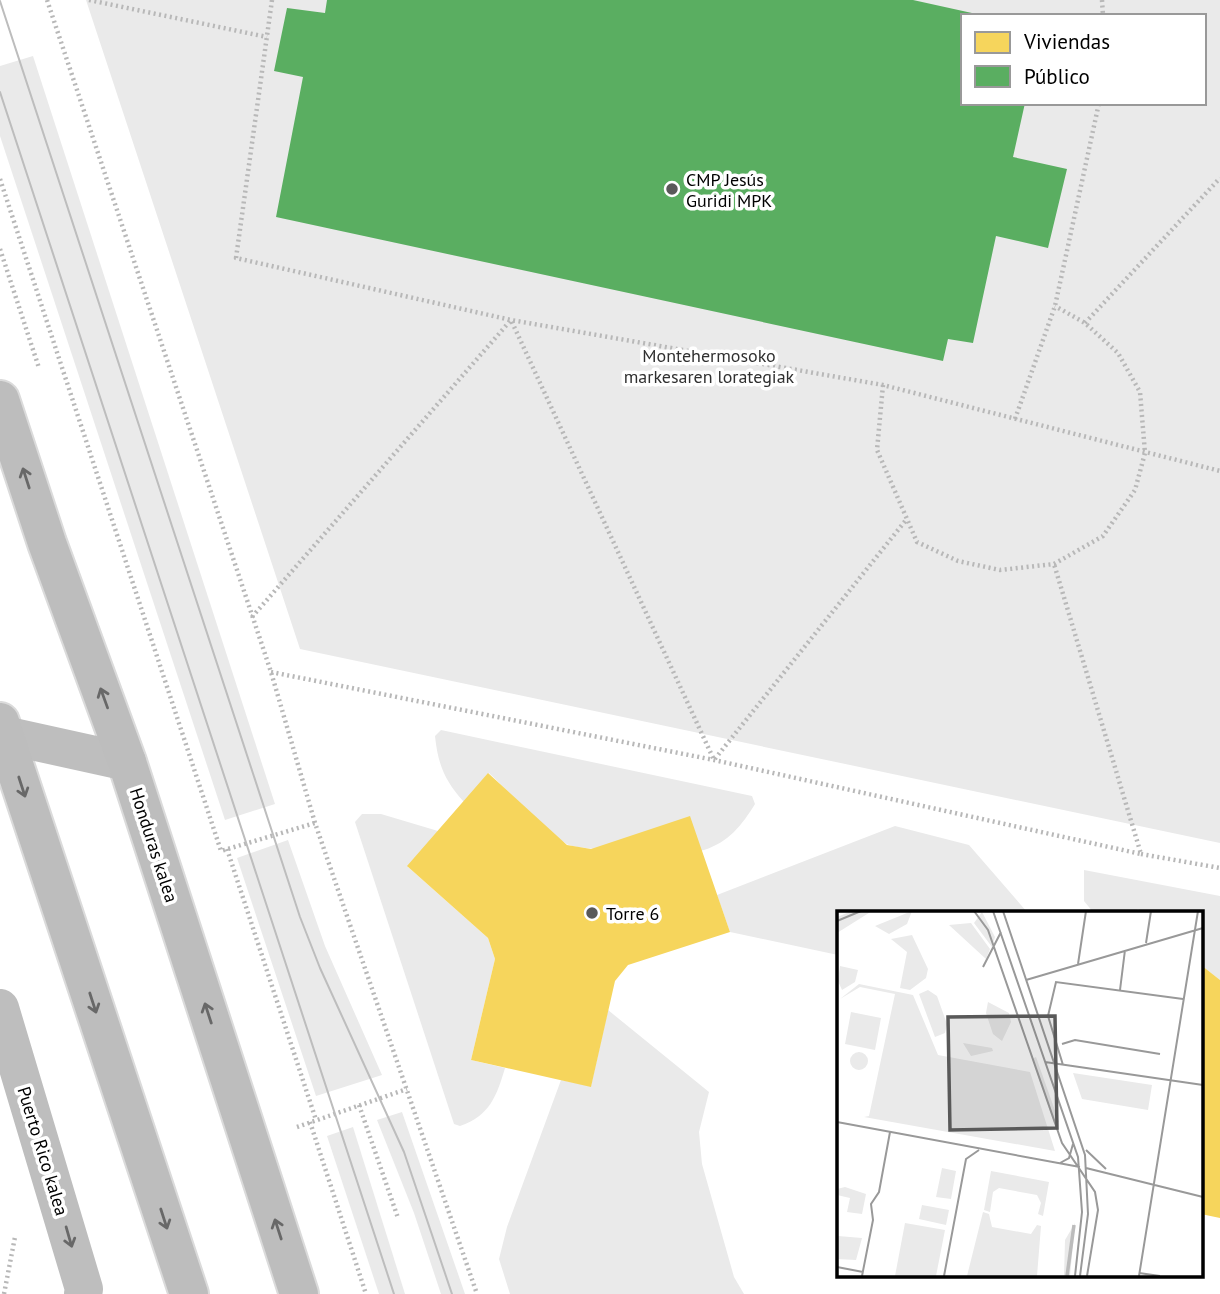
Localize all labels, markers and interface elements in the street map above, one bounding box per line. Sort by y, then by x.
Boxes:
legend [961,14,1206,105]
text: Viviendas [1023,28,1110,55]
text: Público [1024,63,1090,90]
place label: CMP Jesús Guridi MPK [686,168,772,212]
marker: CMP Jesús Guridi MPK [664,181,680,197]
park label: Montehermosoko markesaren lorategiak [624,344,795,388]
one-way arrow [19,468,31,490]
one-way arrow [97,687,109,709]
one-way arrow [16,776,29,798]
street label: Honduras kalea [125,785,183,905]
place label: Torre 6 [606,902,659,925]
marker: Torre 6 [584,905,600,921]
inset map [837,911,1202,1276]
one-way arrow [87,992,100,1014]
one-way arrow [200,1002,213,1024]
street label: Puerto Rico kalea [12,1084,74,1218]
one-way arrow [159,1208,172,1230]
one-way arrow [271,1219,283,1241]
one-way arrow [63,1226,76,1248]

